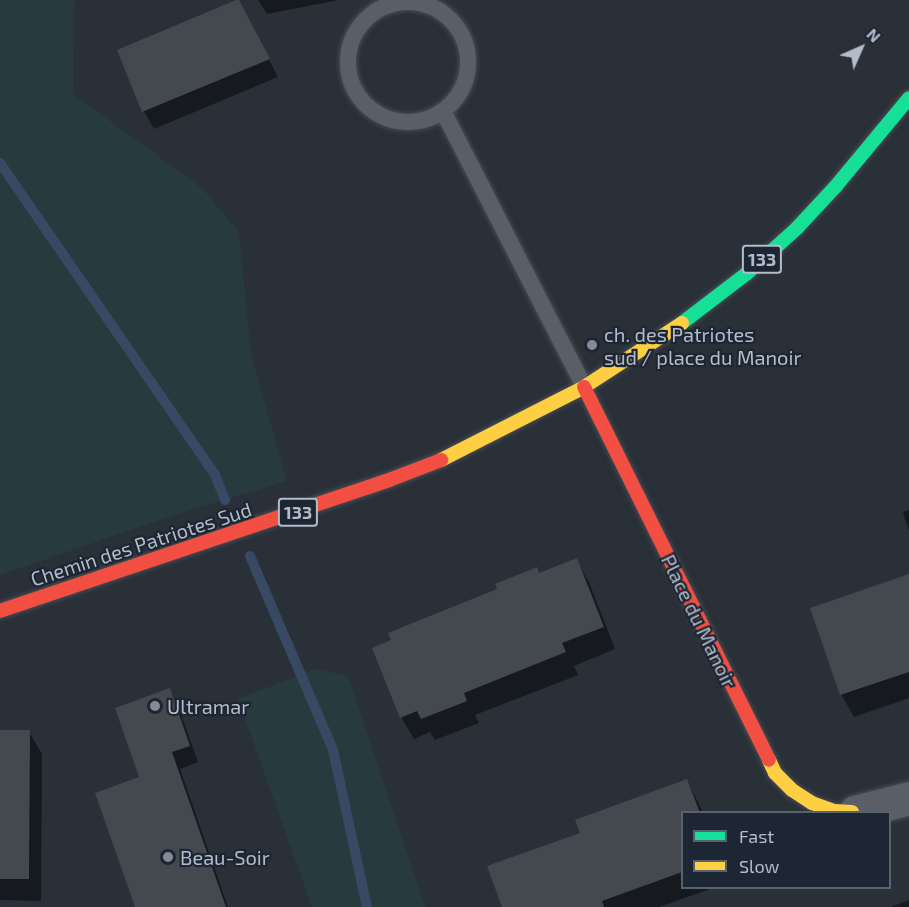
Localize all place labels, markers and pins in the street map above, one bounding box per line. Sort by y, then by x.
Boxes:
place label: ch. des Patriotes sud / place du Manoir [604,322,801,369]
marker: ch. des Patriotes sud / place du Manoir [585,338,599,352]
place label: Ultramar [167,694,249,718]
marker: Ultramar [148,699,162,713]
place label: Beau-Soir [180,845,270,869]
marker: Beau-Soir [161,850,175,864]

